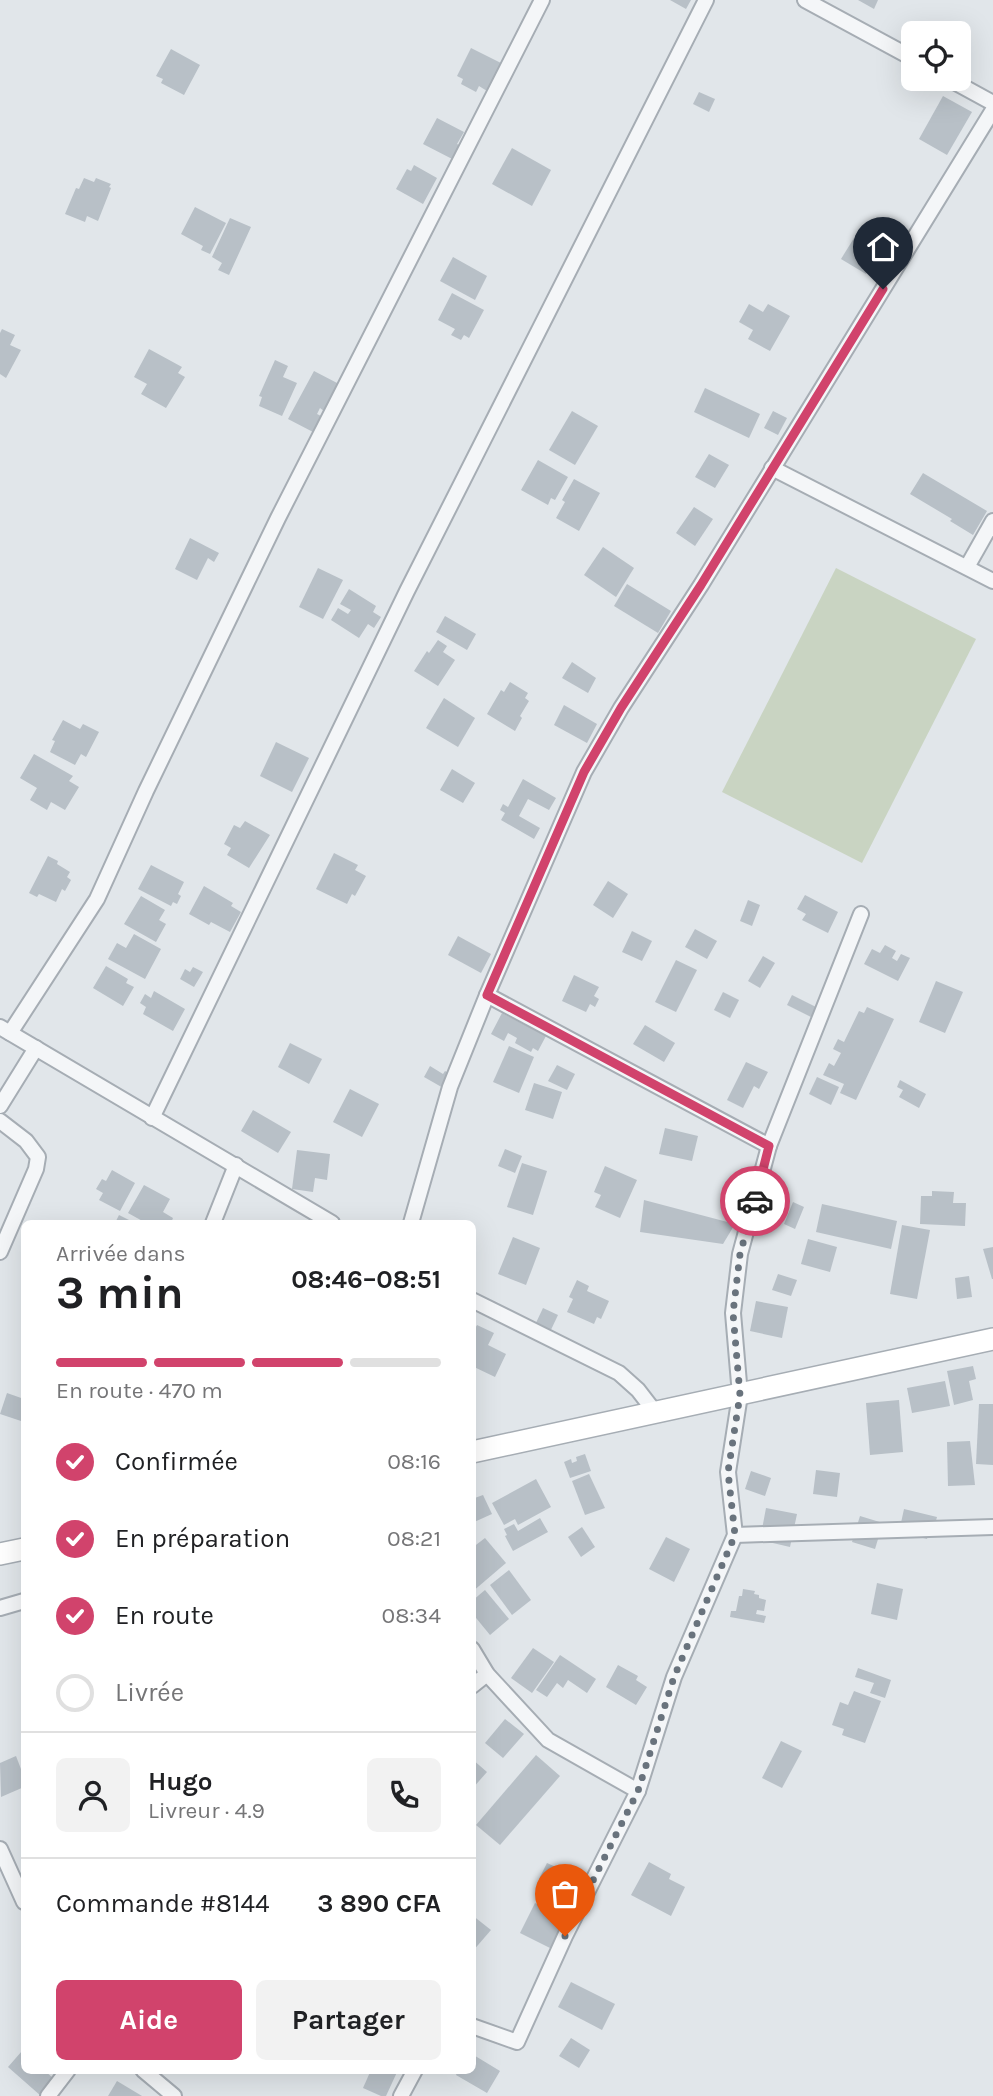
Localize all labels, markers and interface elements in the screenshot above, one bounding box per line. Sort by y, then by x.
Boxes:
map controls [901,21,971,91]
button: locate [901,21,971,91]
pin [853,217,913,289]
icon: home [864,228,902,266]
courier [720,1166,790,1236]
icon: car [736,1182,774,1220]
text: Arrivée dans [56,1240,186,1267]
text: 08:46–08:51 [291,1264,441,1295]
text: 3 min [56,1266,184,1320]
text: En route · 470 m [56,1377,223,1404]
icon: check [56,1443,94,1481]
text: Confirmée [115,1446,238,1477]
text: 08:16 [387,1448,441,1475]
icon: check [56,1520,94,1558]
text: En préparation [115,1523,290,1554]
text: 08:21 [387,1525,441,1552]
icon: check [56,1597,94,1635]
text: En route [115,1600,214,1631]
text: 08:34 [381,1602,441,1629]
text: Livrée [115,1677,184,1708]
button: person [56,1758,130,1832]
button: phone [367,1758,441,1832]
text: Hugo [148,1766,213,1797]
text: Livreur · 4.9 [148,1797,265,1824]
pin [535,1864,595,1936]
icon: bag [546,1875,584,1913]
text: Commande #8144 [56,1888,270,1919]
text: 3 890 CFA [317,1888,441,1919]
button: Aide [56,1980,242,2060]
button: Partager [256,1980,441,2060]

